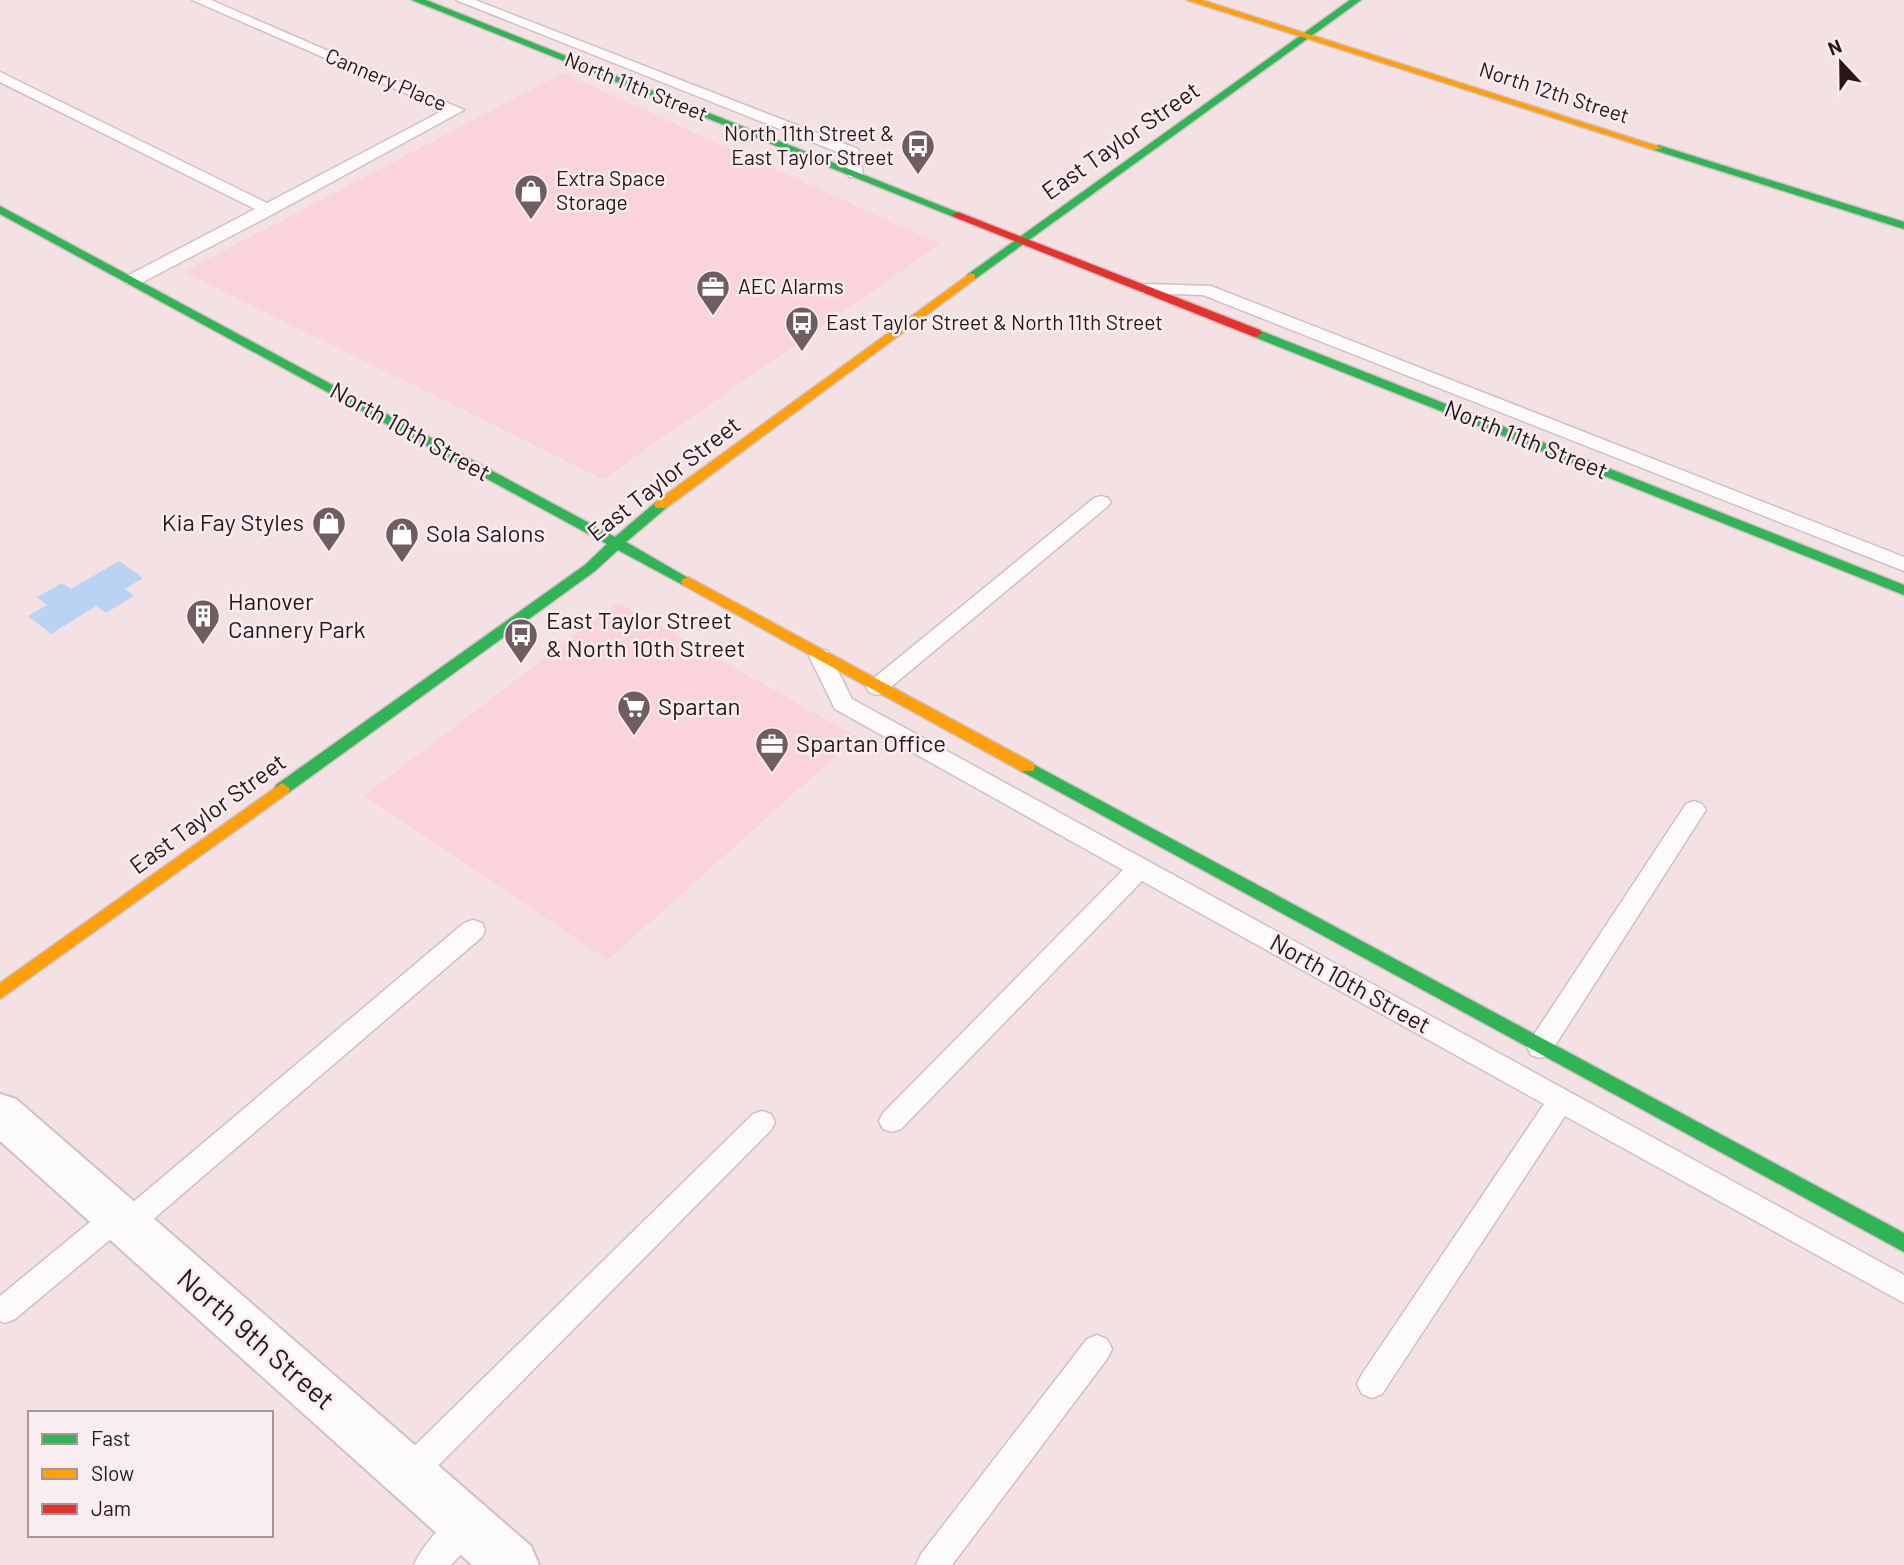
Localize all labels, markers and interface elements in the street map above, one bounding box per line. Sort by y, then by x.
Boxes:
north arrow [1806,28,1876,98]
text: N [1824,34,1845,60]
street label: Cannery Place [322,42,451,115]
street label: North 11th Street [561,46,712,126]
street label: North 12th Street [1476,56,1632,128]
street label: East Taylor Street [1036,75,1205,205]
place label: North 11th Street & East Taylor Street [724,120,894,169]
bus stop icon: North 11th Street & East Taylor Street [899,127,937,176]
place label: Extra Space Storage [556,165,666,214]
shop icon: Extra Space Storage [512,172,550,221]
office icon: AEC Alarms [694,268,732,317]
place label: AEC Alarms [738,273,844,298]
bus stop icon: East Taylor Street & North 11th Street [783,304,821,353]
place label: East Taylor Street & North 11th Street [826,309,1163,334]
street label: North 10th Street [326,375,496,487]
street label: North 11th Street [1441,393,1613,485]
street label: East Taylor Street [581,409,745,547]
shop icon: Kia Fay Styles [310,504,348,553]
place label: Kia Fay Styles [162,507,304,536]
shop icon: Sola Salons [383,515,421,564]
place label: Sola Salons [426,518,545,547]
place label: Hanover Cannery Park [228,586,366,643]
building icon: Hanover Cannery Park [184,597,222,646]
place label: East Taylor Street & North 10th Street [546,605,745,662]
bus stop icon: East Taylor Street & North 10th Street [502,616,540,665]
supermarket icon: Spartan [615,688,653,737]
place label: Spartan [658,691,741,720]
office icon: Spartan Office [753,725,791,774]
place label: Spartan Office [796,728,946,757]
street label: East Taylor Street [123,746,291,879]
street label: North 10th Street [1266,927,1436,1039]
street label: North 9th Street [171,1261,342,1416]
legend [28,1411,273,1537]
text: Fast [91,1425,131,1450]
text: Slow [91,1460,134,1485]
text: Jam [91,1495,131,1520]

